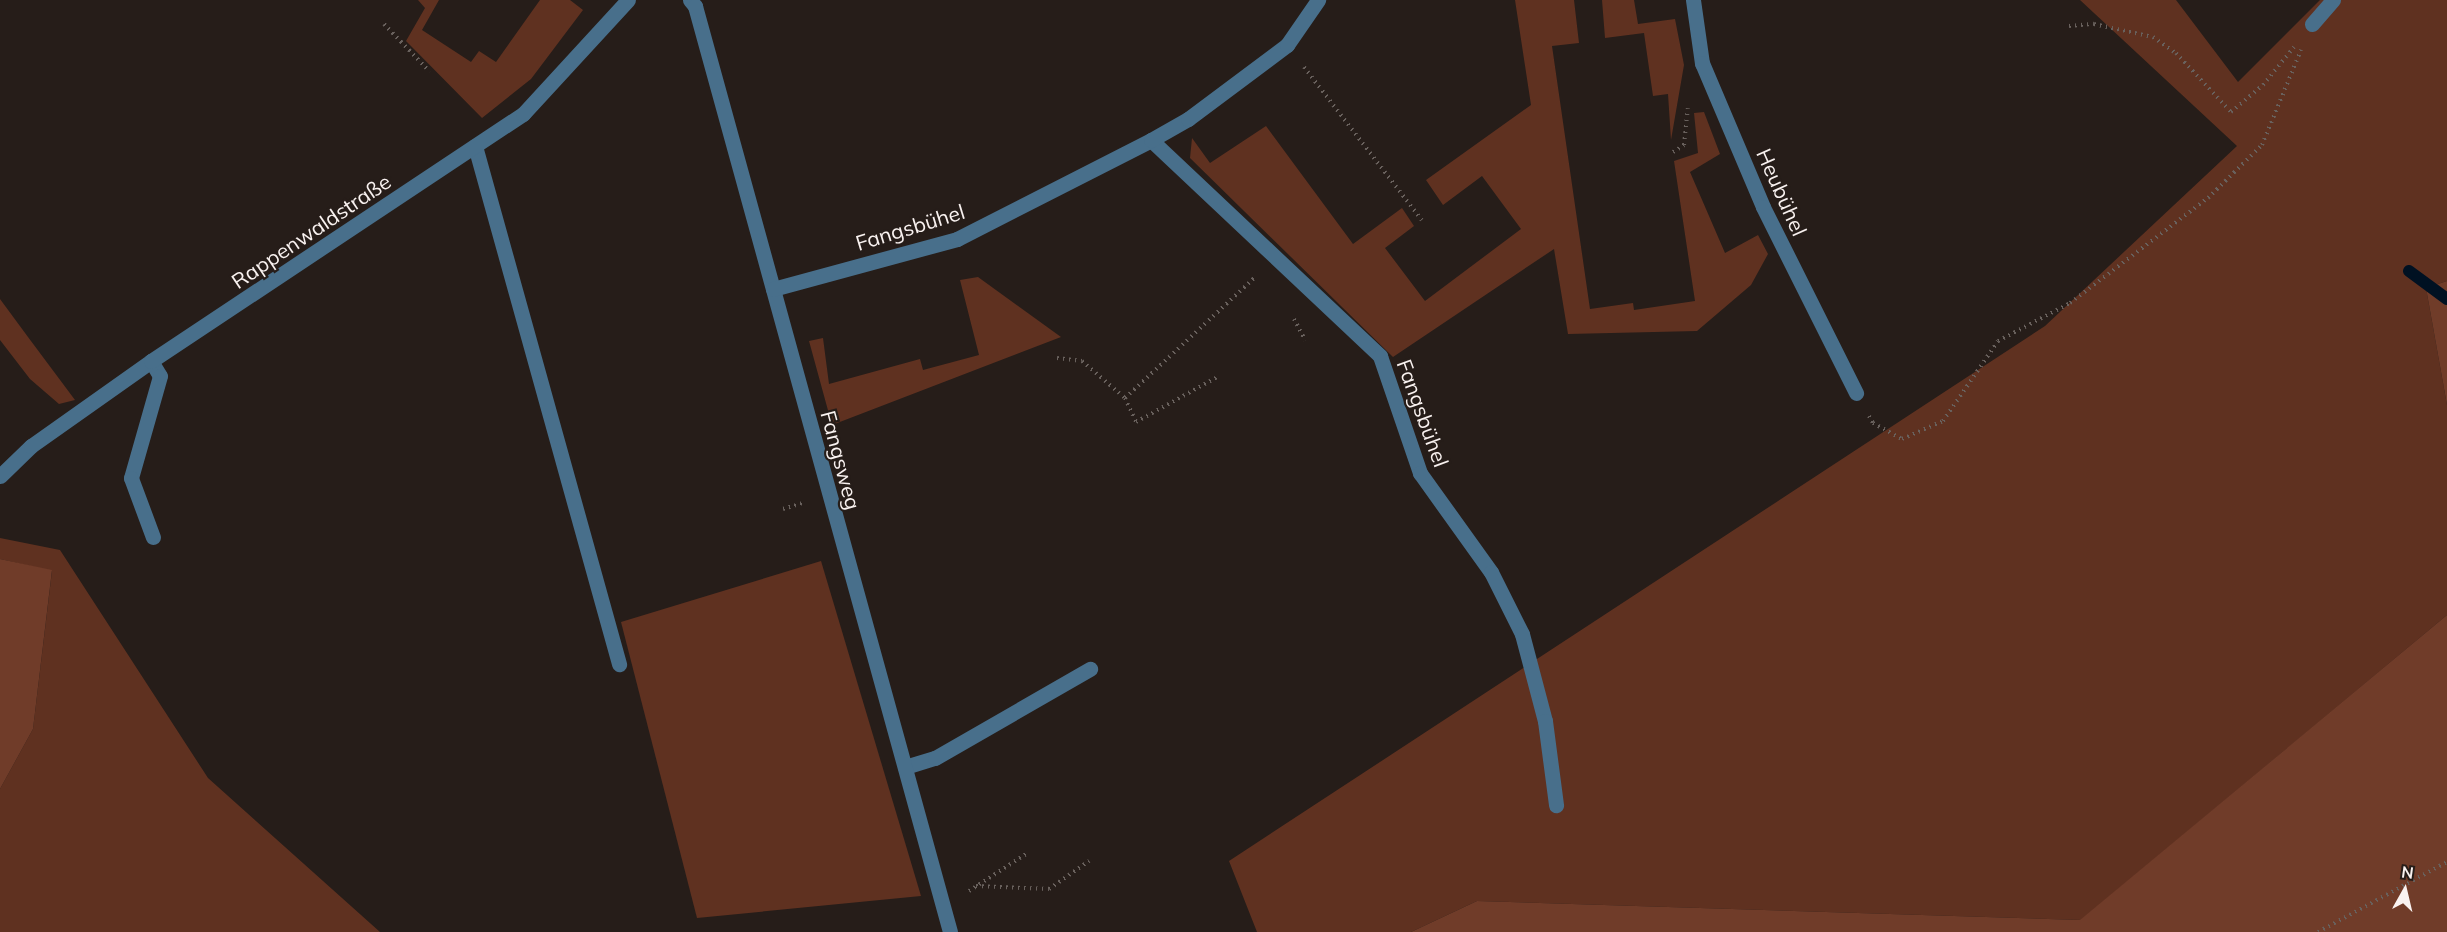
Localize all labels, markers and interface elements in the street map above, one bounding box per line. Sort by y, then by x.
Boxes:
street label: Heubühel [1752,144,1812,240]
street label: Rappenwaldstraße [227,168,395,294]
street label: Fangsbühel [852,198,968,256]
street label: Fangsbühel [1392,356,1454,470]
street label: Fangsweg [816,408,866,512]
north arrow [2375,860,2435,920]
text: N [2400,861,2415,883]

